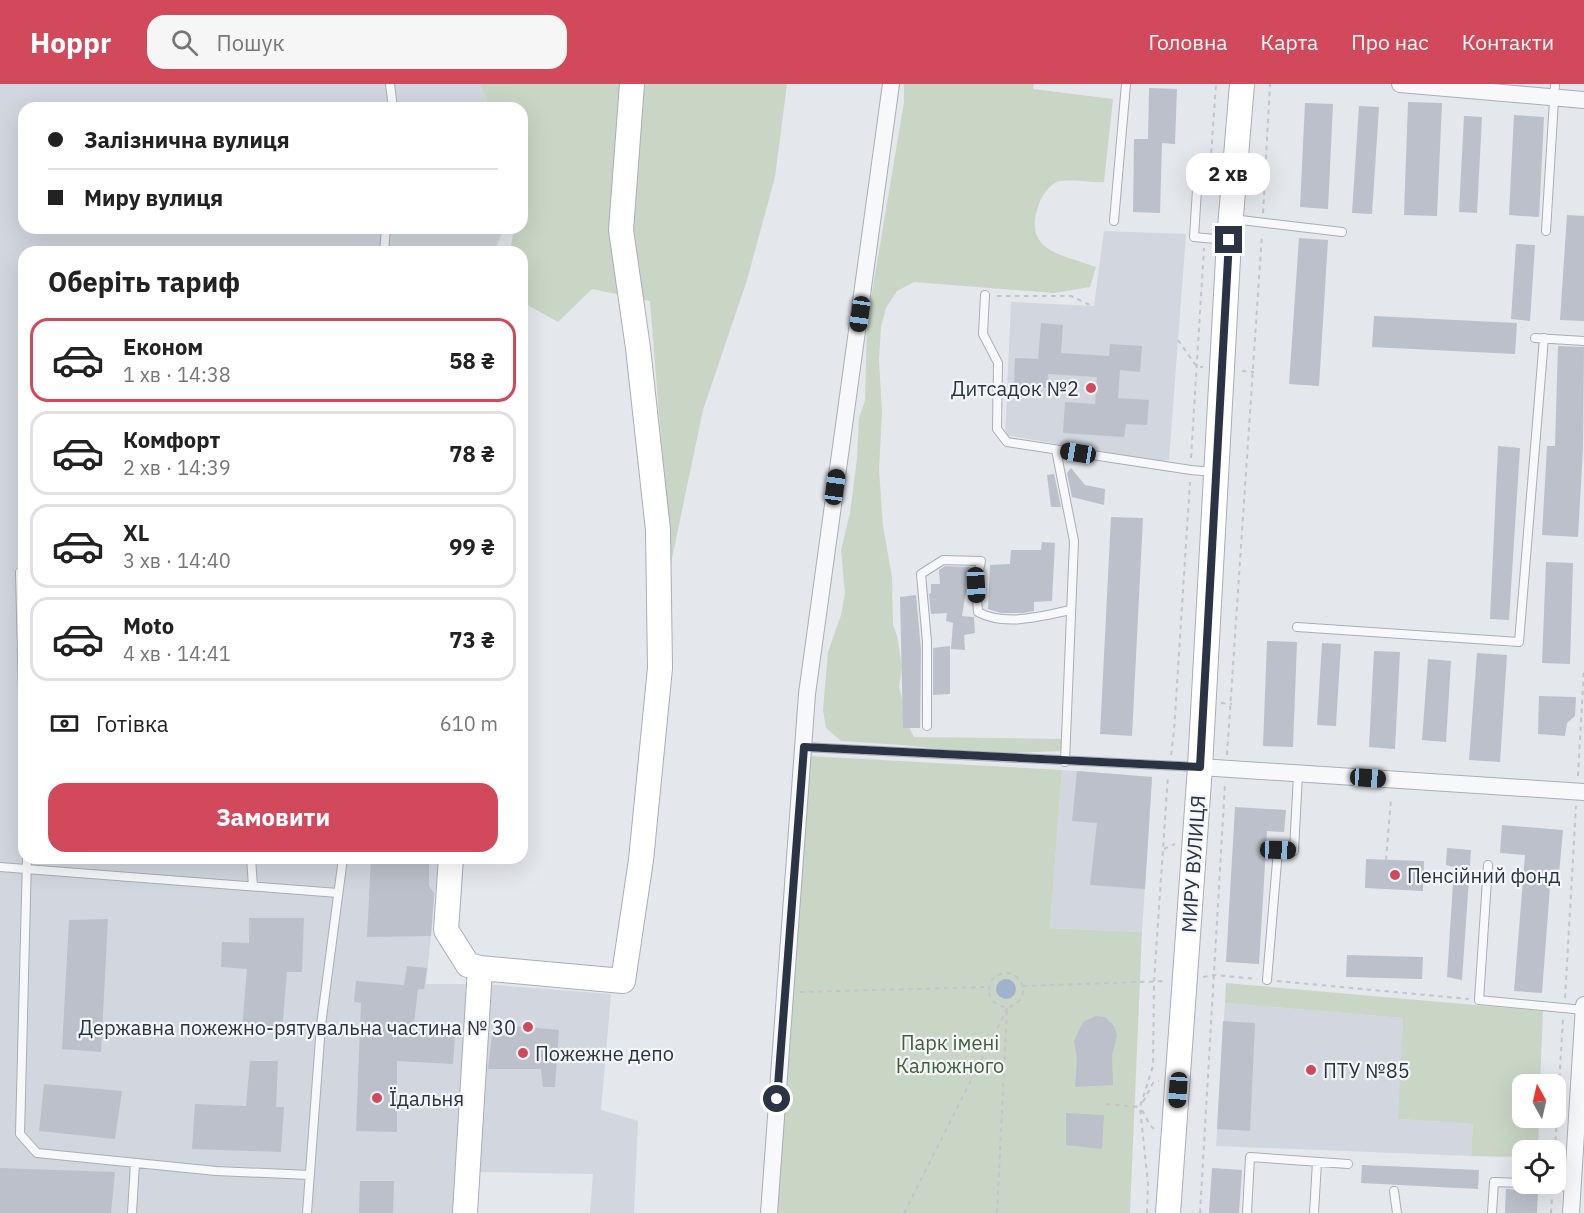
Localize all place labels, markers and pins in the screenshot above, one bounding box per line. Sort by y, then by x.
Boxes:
place label: Дитсадок №2 [951,375,1079,402]
marker: Дитсадок №2 [1084,381,1098,395]
place label: Пенсійний фонд [1407,862,1560,889]
marker: Пенсійний фонд [1388,868,1402,882]
place label: Державна пожежно-рятувальна частина № 30 [79,1014,516,1041]
marker: Державна пожежно-рятувальна частина № 30 [521,1020,535,1034]
place label: Пожежне депо [535,1040,674,1067]
marker: Пожежне депо [516,1046,530,1060]
place label: ПТУ №85 [1323,1057,1410,1084]
marker: ПТУ №85 [1304,1063,1318,1077]
place label: Їдальня [389,1085,464,1112]
marker: Їдальня [370,1091,384,1105]

